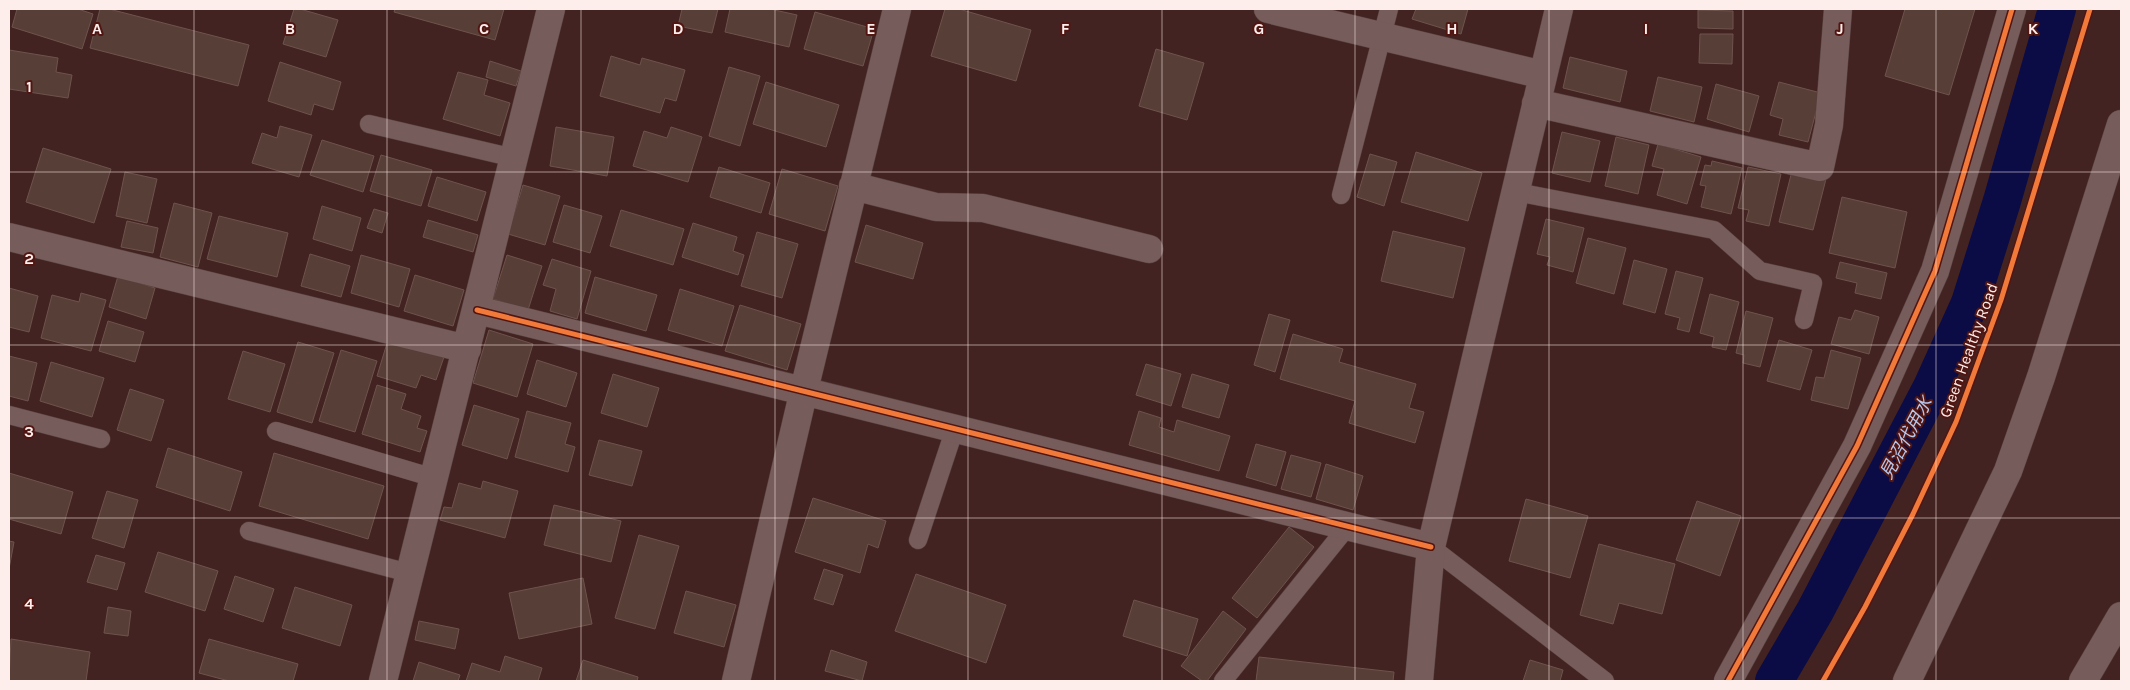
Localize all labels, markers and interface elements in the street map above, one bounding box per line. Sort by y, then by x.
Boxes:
text: A [92,19,102,38]
text: B [285,19,295,38]
text: C [479,19,489,38]
text: D [673,19,684,38]
text: E [866,19,876,38]
text: F [1061,19,1070,38]
text: G [1254,19,1264,38]
text: H [1446,19,1458,38]
text: I [1644,19,1648,38]
text: J [1836,19,1844,38]
text: K [2028,19,2039,38]
text: 1 [26,77,32,96]
text: 2 [24,249,34,268]
street label: Green Healthy Road [1935,280,2002,420]
water label: 見沼代用水 [1875,391,1938,483]
text: 3 [24,422,34,441]
text: 4 [24,594,34,613]

